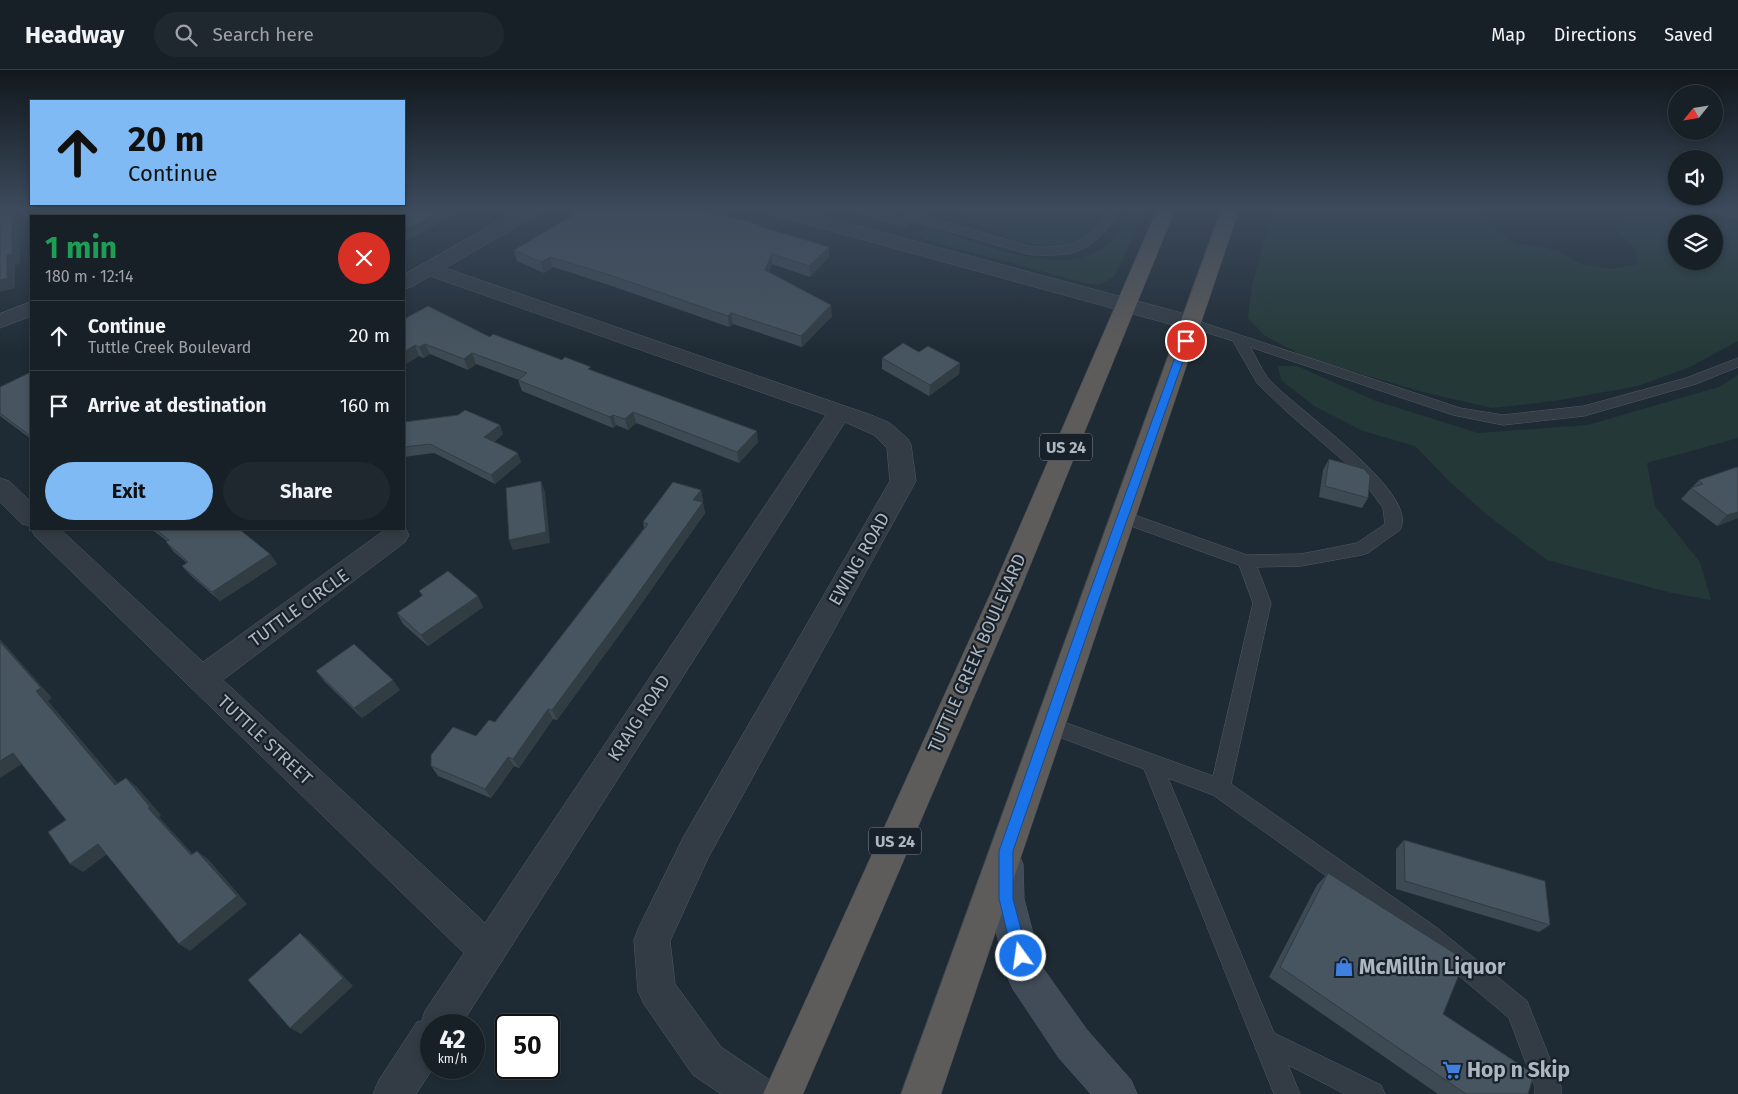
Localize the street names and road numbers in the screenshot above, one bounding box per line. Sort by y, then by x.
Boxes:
road number: US 24 [1040,434,1092,461]
street label: EWING ROAD [824,509,894,609]
street label: TUTTLE CREEK BOULEVARD [923,550,1031,756]
street label: TUTTLE CIRCLE [245,564,353,652]
street label: KRAIG ROAD [603,671,675,765]
street label: TUTTLE STREET [213,691,317,790]
road number: US 24 [869,828,921,854]

